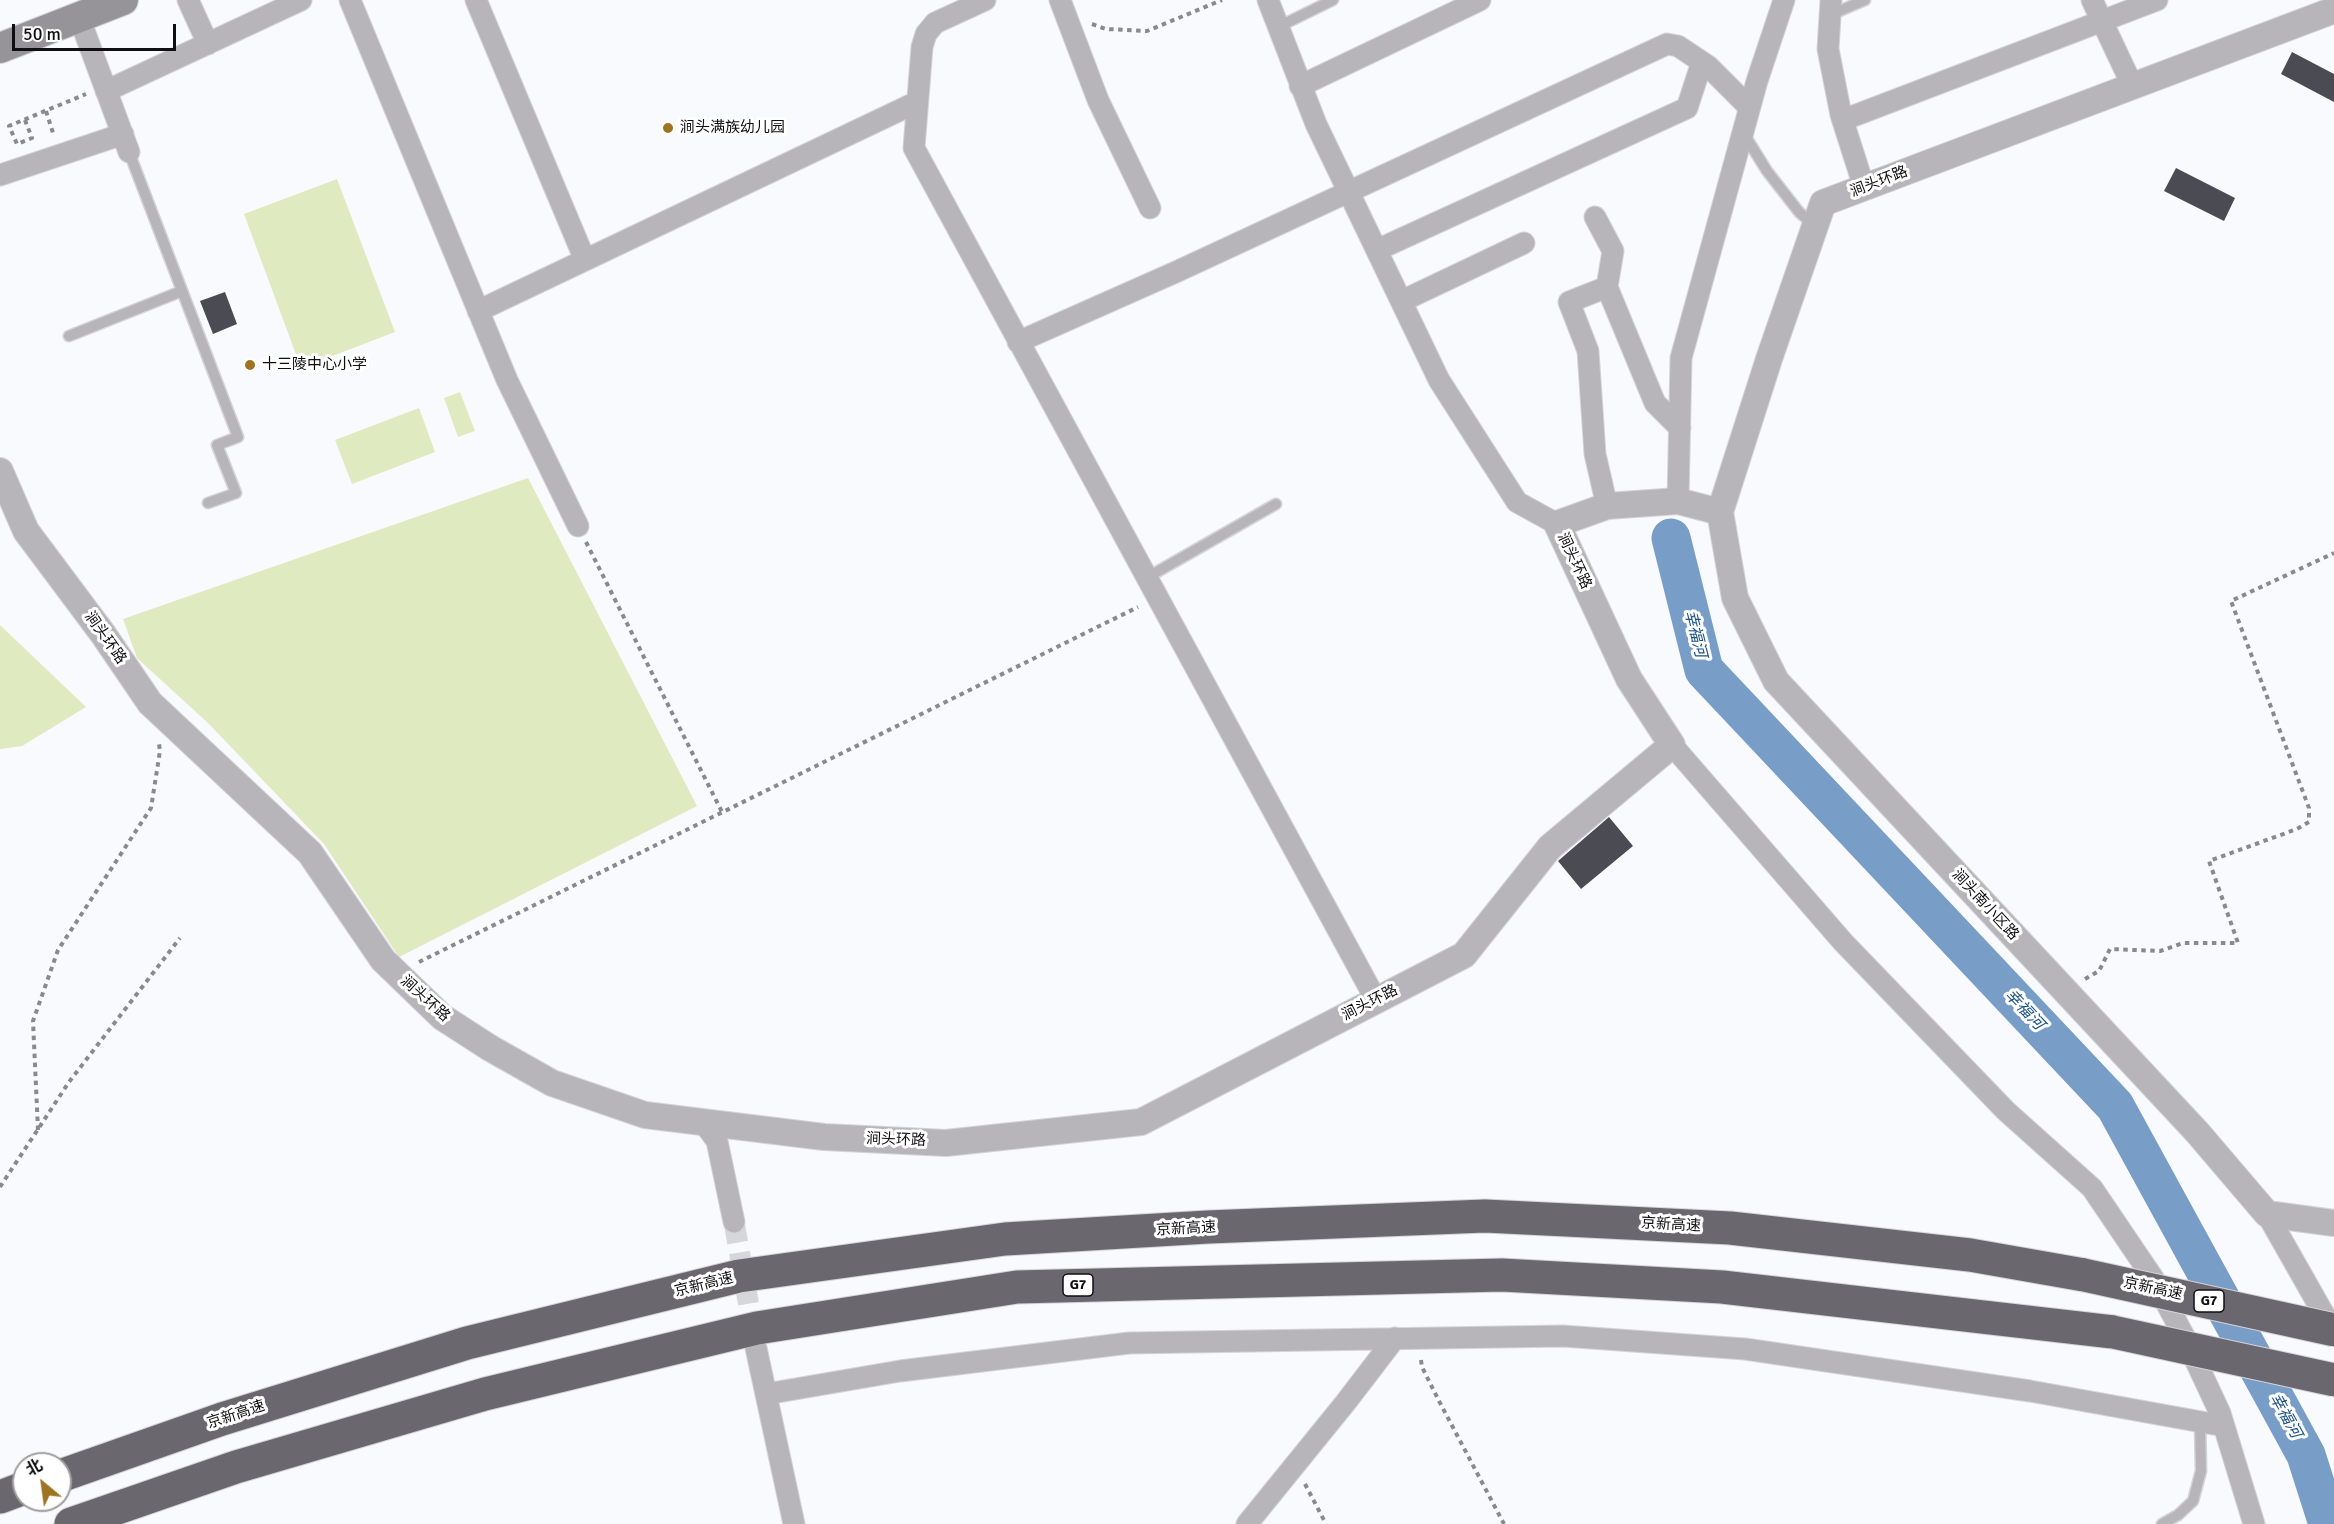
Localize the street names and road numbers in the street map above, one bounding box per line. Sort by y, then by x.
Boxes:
street label: 涧头环路 [1848,163,1910,201]
street label: 涧头环路 [1553,530,1595,592]
street label: 涧头环路 [80,608,130,668]
street label: 涧头南小区路 [1948,866,2022,944]
street label: 涧头环路 [397,972,453,1026]
street label: 涧头环路 [1339,981,1401,1025]
street label: 涧头环路 [866,1130,926,1150]
street label: 京新高速 [1641,1214,1701,1236]
street label: 京新高速 [1156,1218,1216,1240]
street label: 京新高速 [673,1269,735,1301]
road number: G7 [1063,1274,1093,1296]
street label: 京新高速 [2122,1274,2184,1304]
road number: G7 [2194,1290,2224,1312]
street label: 京新高速 [205,1397,267,1433]

